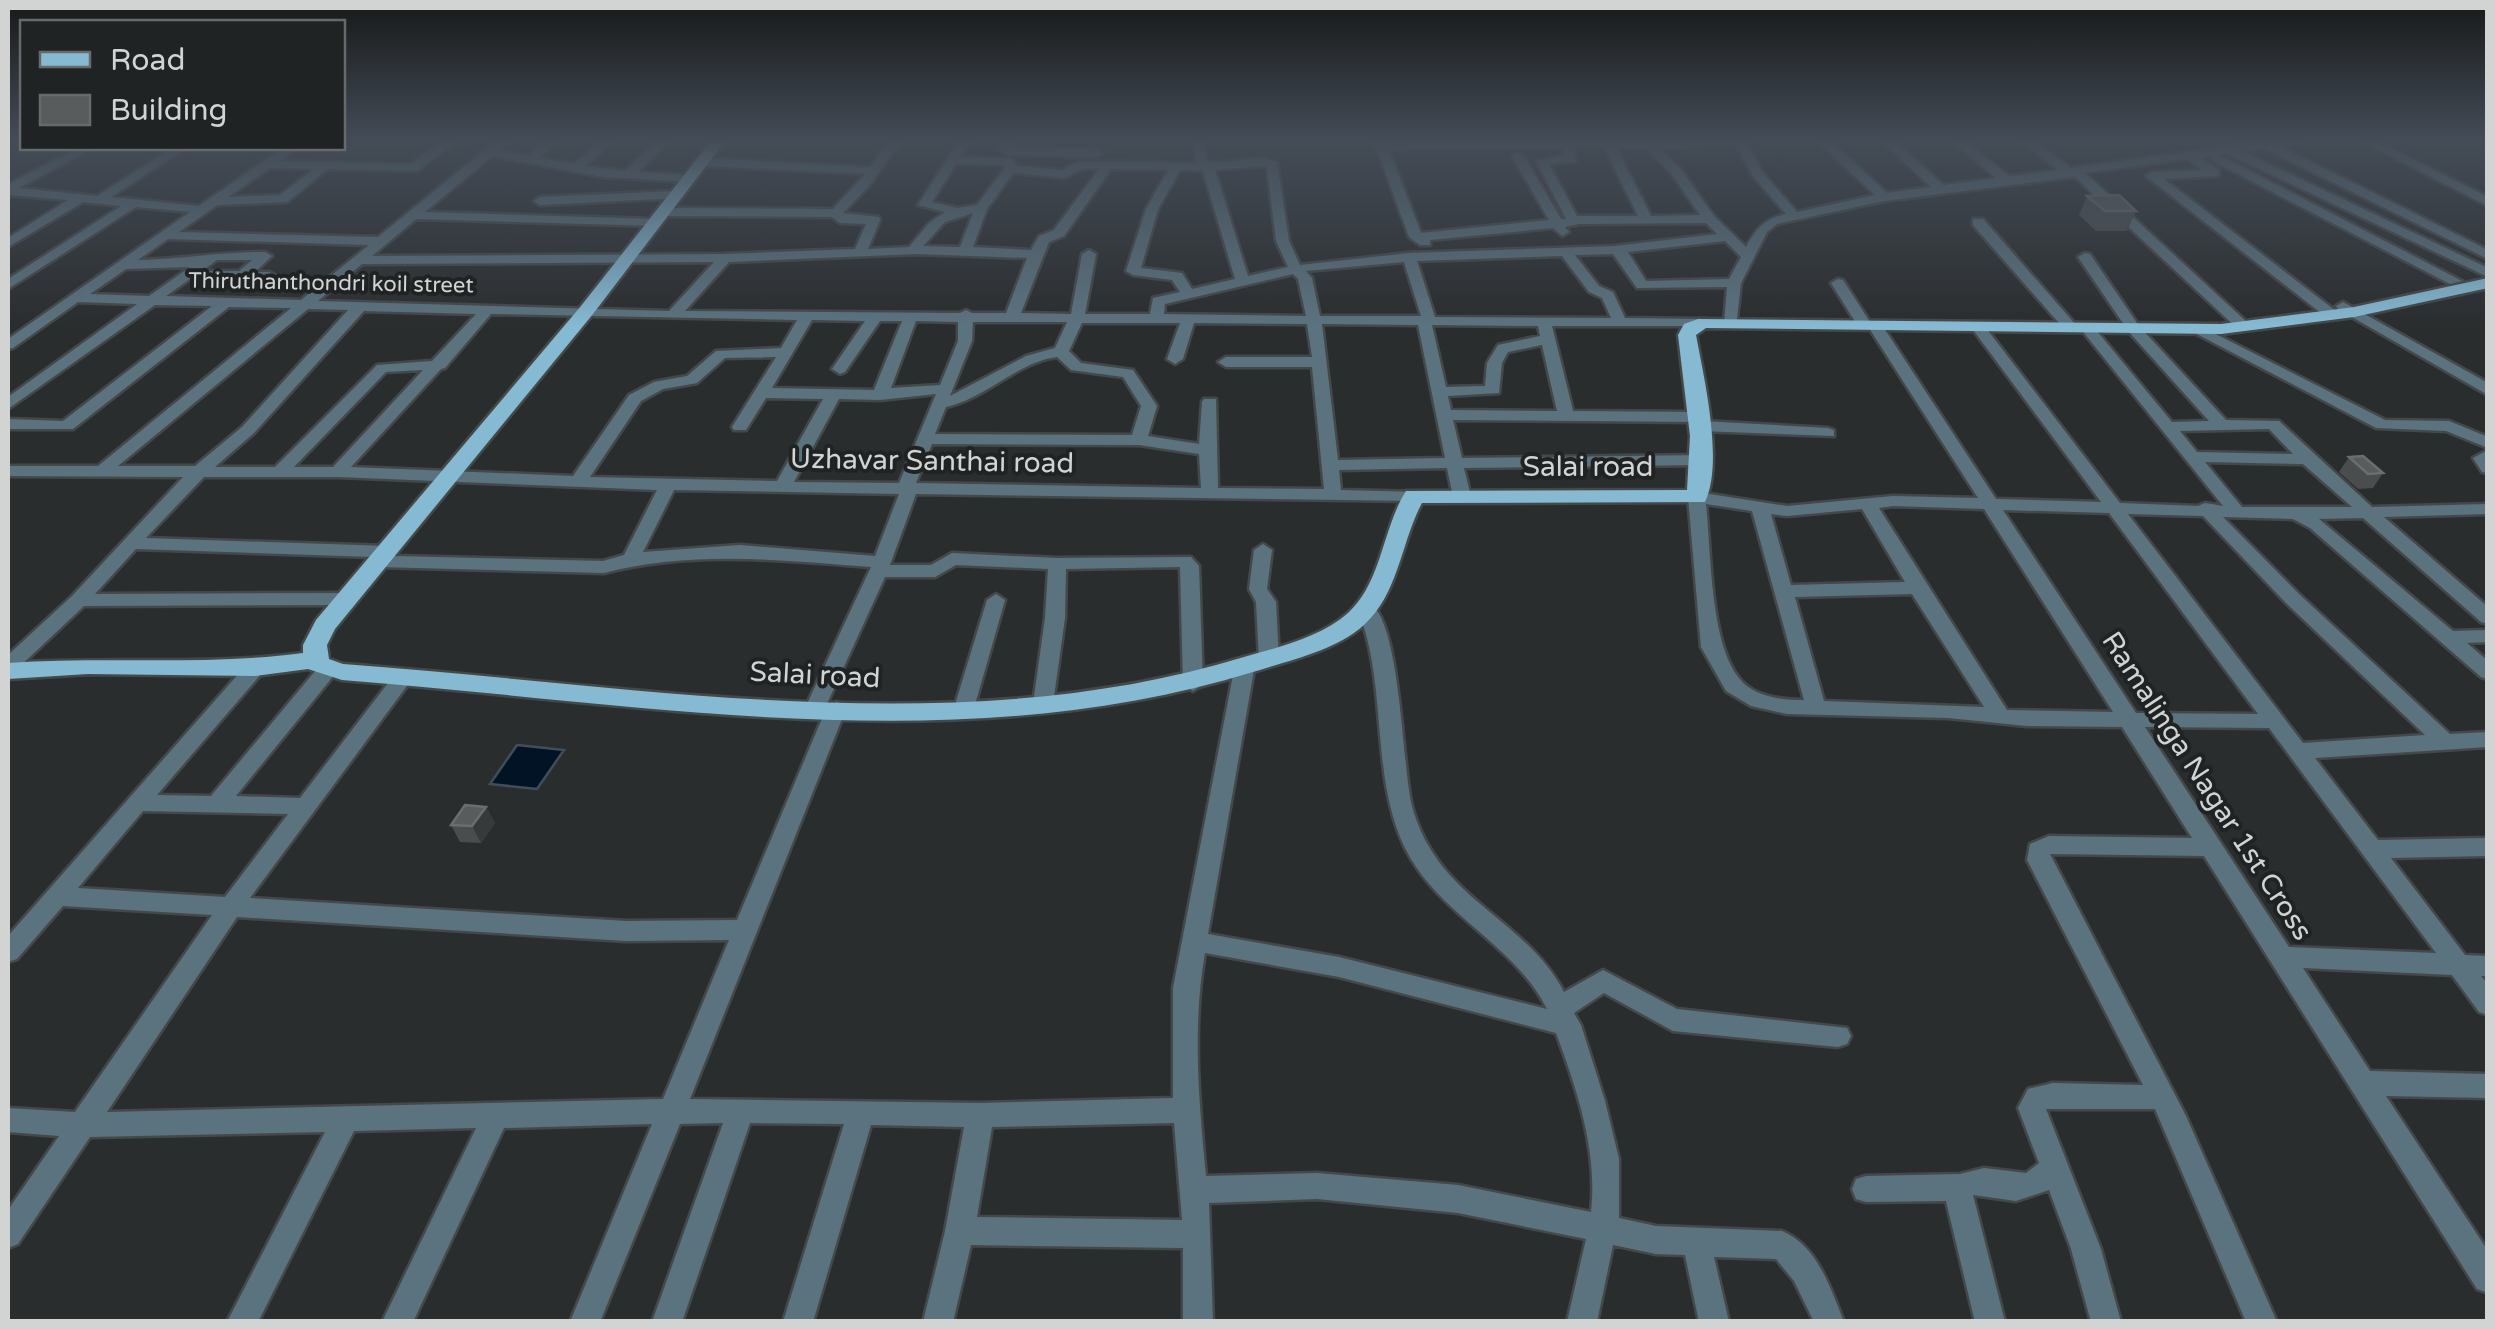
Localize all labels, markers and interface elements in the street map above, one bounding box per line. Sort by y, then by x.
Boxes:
legend [20,20,345,150]
text: Road [110,42,185,79]
text: Building [110,92,227,129]
street label: Thiruthanthondri koil street [188,268,474,298]
street label: Uzhavar Santhai road [790,442,1074,480]
street label: Salai road [1523,450,1653,484]
street label: Ramalinga Nagar 1st Cross [2094,625,2320,947]
street label: Salai road [749,655,881,695]

